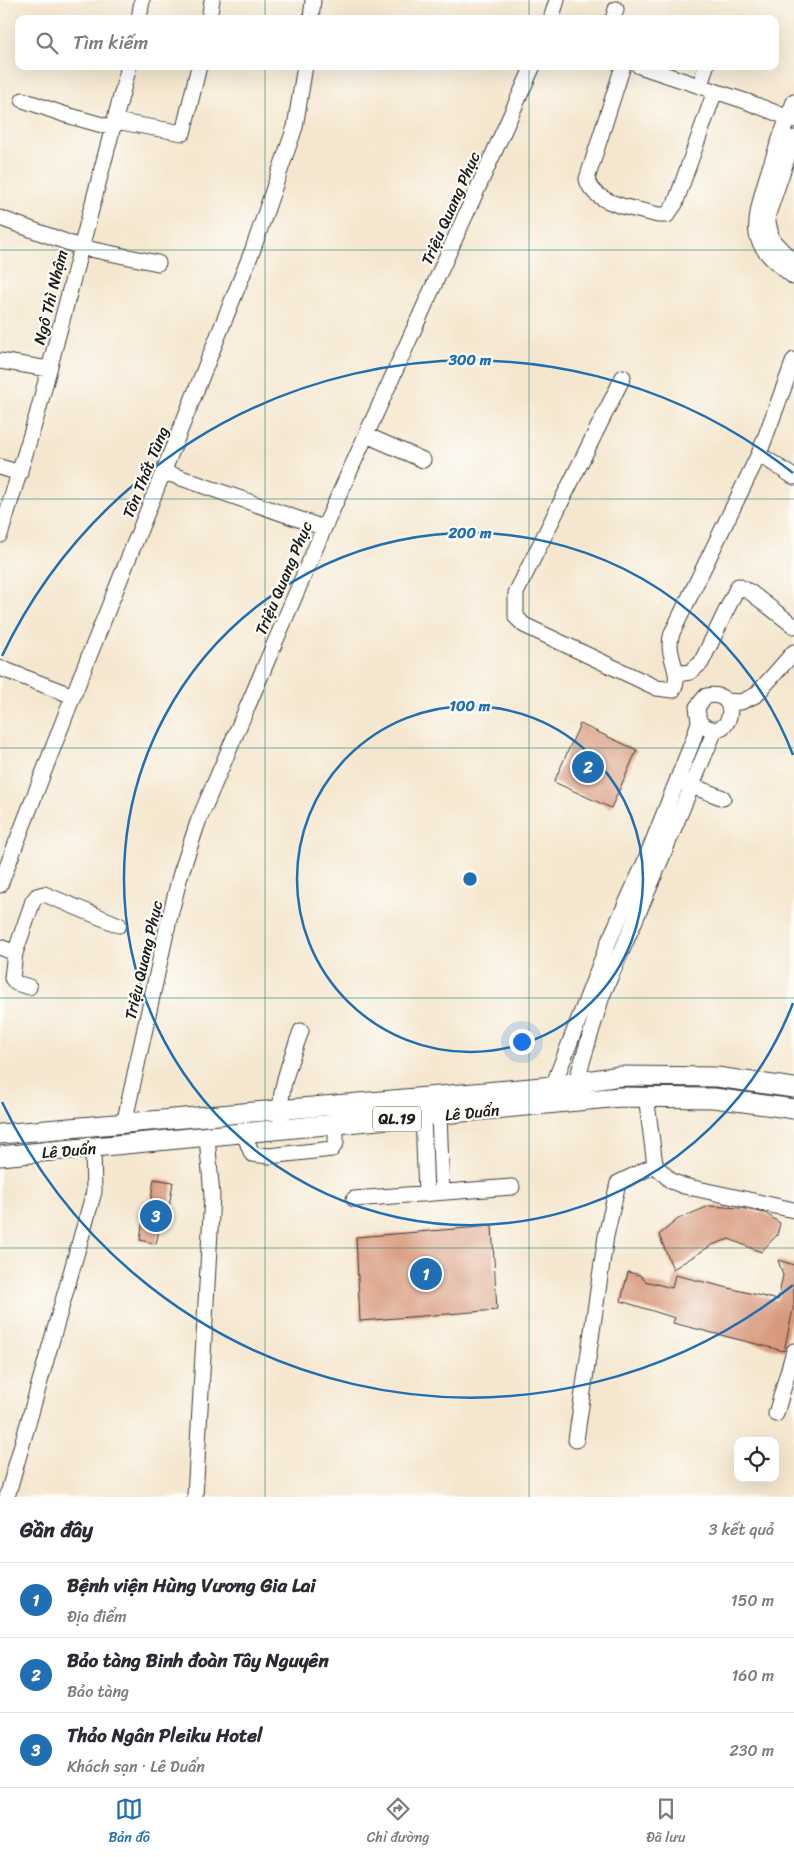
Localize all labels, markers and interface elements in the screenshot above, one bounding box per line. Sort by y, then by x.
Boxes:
search box [15,15,779,70]
text: Tìm kiếm [73,26,148,59]
icon: search [33,29,61,57]
street label: Triệu Quang Phục [412,147,488,270]
street label: Ngô Thì Nhậm [25,247,76,348]
text: 300 m [448,347,492,373]
street label: Tôn Thất Tùng [114,422,177,523]
street label: Triệu Quang Phục [246,517,321,640]
text: 200 m [447,520,492,546]
text: 100 m [450,693,491,719]
pin: 2 [572,748,604,786]
centre of rings [461,870,479,888]
street label: Triệu Quang Phục [116,898,171,1023]
your location [509,1029,535,1055]
street label: Lê Duẩn [443,1095,501,1130]
road number: QL.19 [373,1106,421,1132]
street label: Lê Duẩn [41,1134,98,1167]
pin: 3 [140,1197,172,1235]
pin: 1 [410,1255,442,1293]
map controls [734,1437,779,1482]
button: locate [734,1437,779,1482]
text: Gần đây [20,1511,93,1549]
text: 3 kết quả [709,1515,774,1544]
text: Bệnh viện Hùng Vương Gia Lai [67,1569,316,1602]
text: 1 [33,1586,39,1615]
text: 150 m [731,1586,774,1615]
text: Địa điểm [67,1602,127,1631]
text: Bảo tàng Binh đoàn Tây Nguyên [67,1644,329,1677]
text: 2 [31,1661,41,1690]
text: 160 m [731,1661,774,1690]
text: Bảo tàng [67,1677,129,1706]
text: Thảo Ngân Pleiku Hotel [67,1719,263,1752]
text: 3 [32,1736,40,1765]
text: 230 m [729,1736,774,1765]
text: Khách sạn · Lê Duẩn [67,1752,205,1781]
tab: Bản đồ [108,1795,150,1850]
tab: Chỉ đường [367,1795,429,1850]
tab: Đã lưu [646,1795,686,1850]

